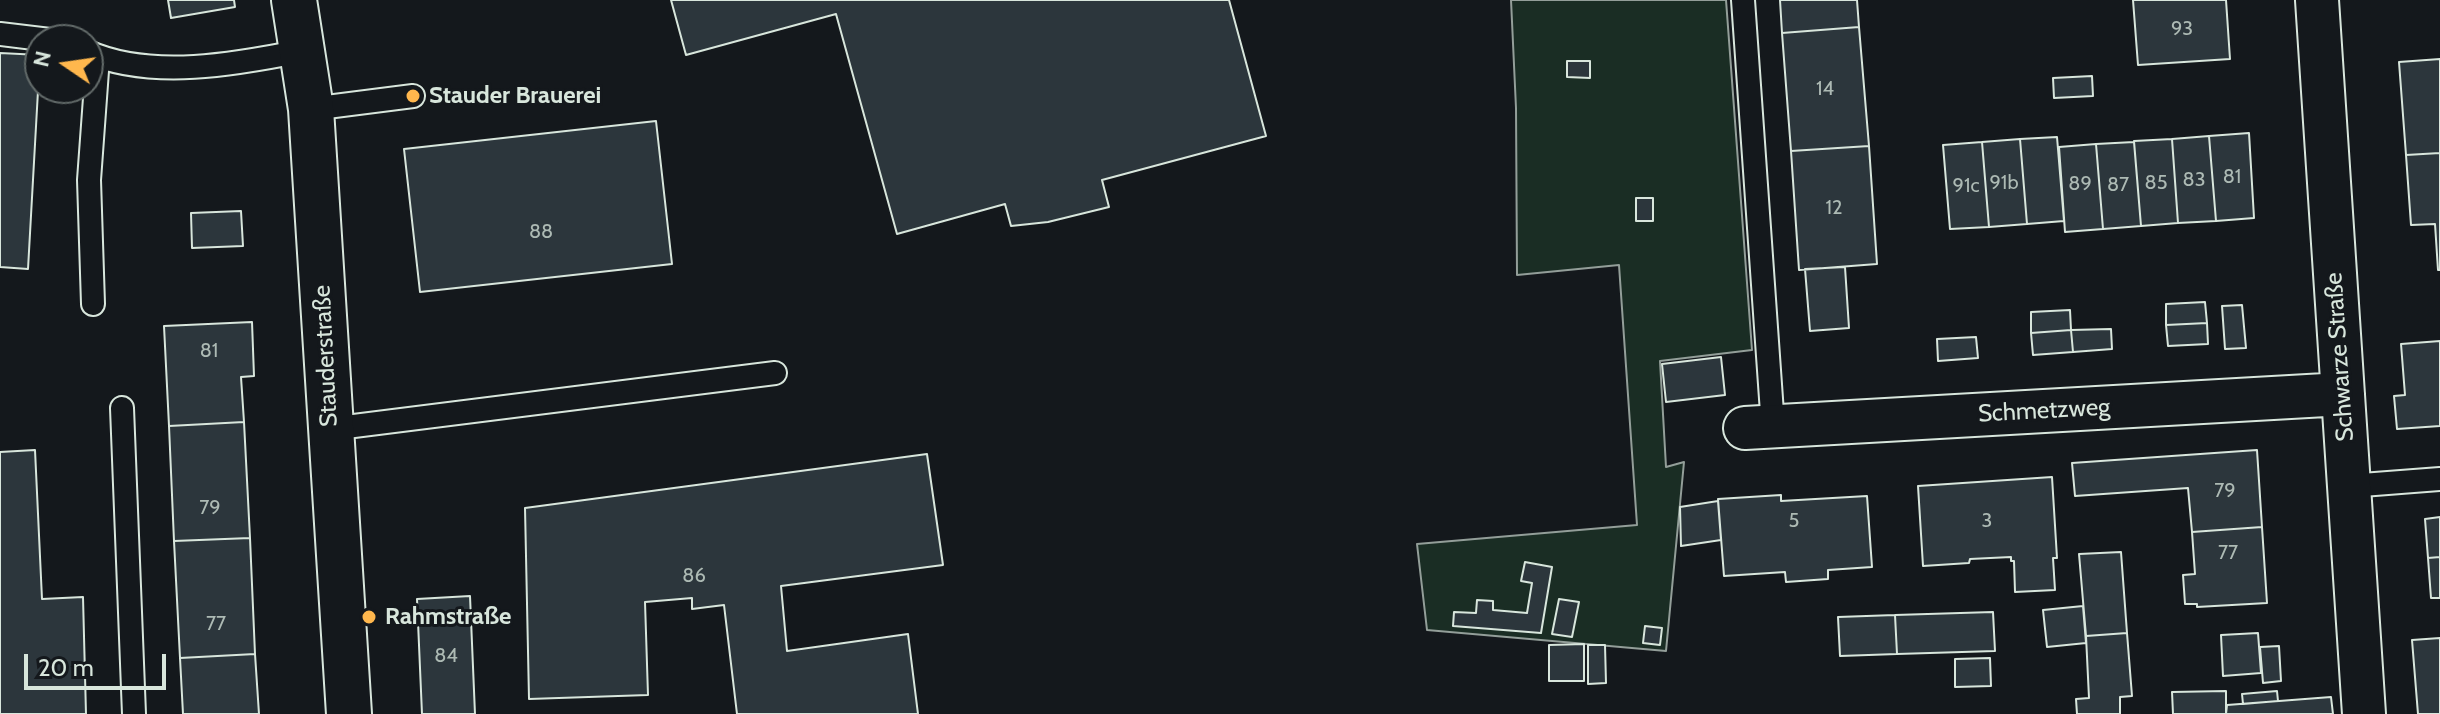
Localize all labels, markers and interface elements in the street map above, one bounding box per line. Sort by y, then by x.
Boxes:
house number: 93 [2171,17,2193,41]
north arrow [24,24,104,104]
text: N [27,48,57,70]
house number: 14 [1816,77,1834,101]
place label: Stauder Brauerei [429,82,601,110]
marker: Stauder Brauerei [404,87,422,105]
house number: 81 [2223,165,2241,189]
house number: 83 [2183,168,2205,192]
house number: 91b [1990,171,2018,195]
house number: 85 [2145,171,2167,195]
house number: 89 [2068,172,2092,196]
house number: 87 [2107,173,2129,197]
house number: 91c [1953,174,1979,198]
house number: 12 [1826,196,1842,220]
house number: 88 [529,220,553,244]
street label: Schwarze Straße [2320,271,2360,443]
street label: Stauderstraße [308,284,344,428]
house number: 81 [200,339,218,363]
street label: Schmetzweg [1977,393,2111,429]
house number: 79 [2214,479,2236,503]
house number: 79 [199,496,221,520]
house number: 5 [1789,509,1799,533]
house number: 3 [1982,509,1992,533]
house number: 77 [2218,541,2238,565]
house number: 86 [682,564,706,588]
place label: Rahmstraße [385,603,511,631]
marker: Rahmstraße [360,608,378,626]
house number: 77 [206,612,226,636]
scale bar [28,638,170,688]
house number: 84 [434,644,458,668]
text: 20 m [38,653,94,682]

